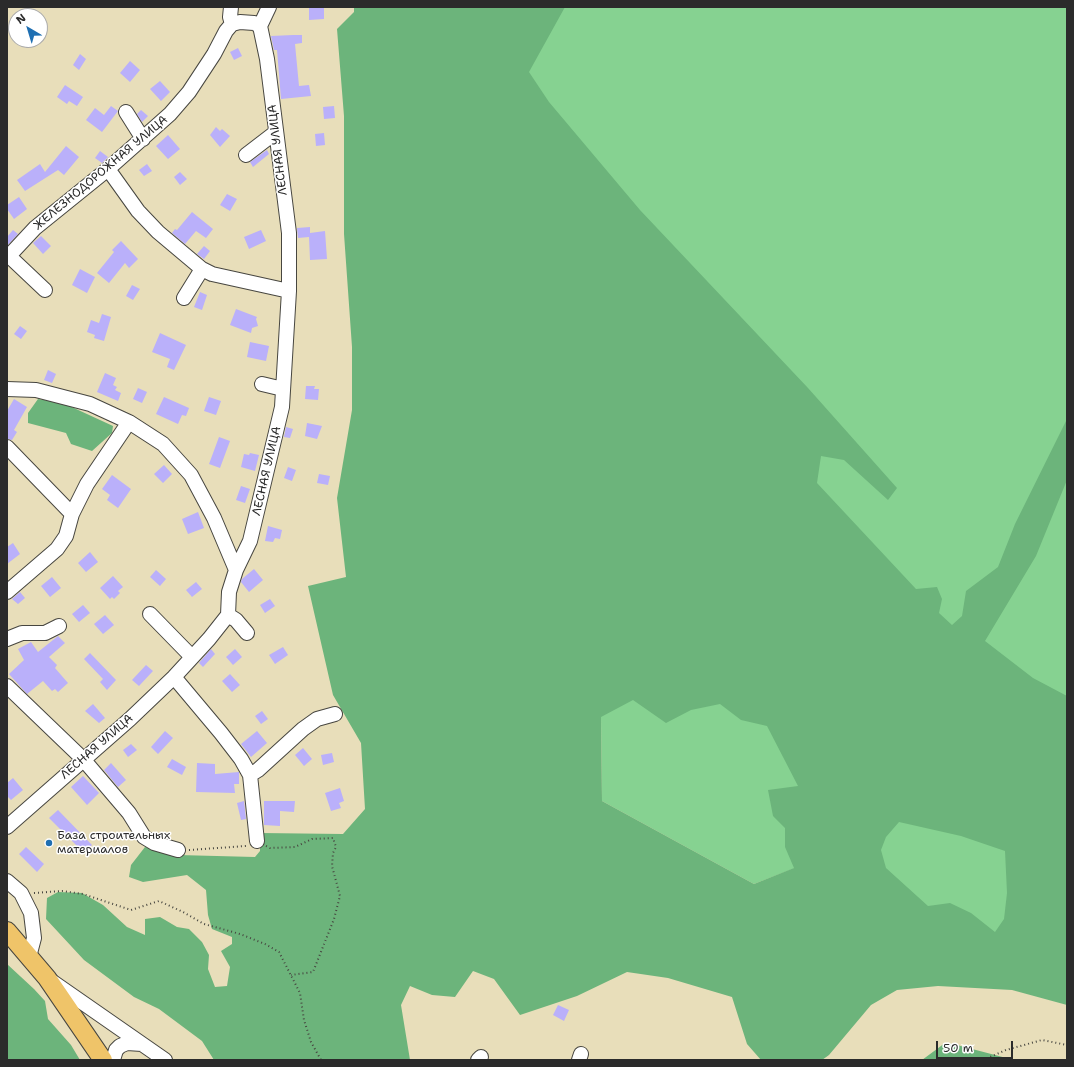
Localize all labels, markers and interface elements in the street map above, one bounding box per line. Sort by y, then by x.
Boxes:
north arrow [8,8,48,48]
text: N [13,10,29,28]
street label: ЛЕСНАЯ УЛИЦА [265,104,291,196]
street label: ЖЕЛЕЗНОДОРОЖНАЯ УЛИЦА [31,113,171,233]
street label: ЛЕСНАЯ УЛИЦА [250,425,284,517]
street label: ЛЕСНАЯ УЛИЦА [58,712,136,782]
place label: База строительных материалов [57,829,170,857]
marker: База строительных материалов [44,838,54,848]
scale bar [938,1033,1015,1059]
text: 50 m [943,1040,973,1056]

